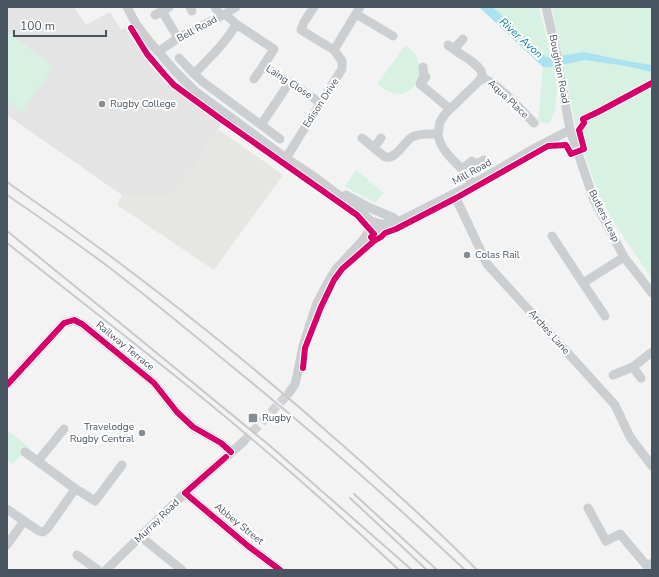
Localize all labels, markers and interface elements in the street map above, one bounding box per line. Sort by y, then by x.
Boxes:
scale bar [14,12,106,38]
street label: Bell Road [174,12,220,45]
water label: River Avon [496,14,546,62]
text: 100 m [20,18,55,34]
street label: Boughton Road [545,33,573,105]
street label: Laing Close [263,62,315,102]
street label: Edison Drive [300,76,342,130]
street label: Aqua Place [485,76,531,122]
place label: Rugby College [110,97,176,111]
marker: Rugby College [97,99,107,109]
street label: Mill Road [450,155,494,188]
street label: Butlers Leap [585,187,623,245]
place label: Colas Rail [475,248,520,262]
marker: Colas Rail [462,250,472,260]
street label: Arches Lane [525,307,573,357]
street label: Railway Terrace [93,318,157,374]
place label: Rugby [262,411,292,425]
marker: Rugby [247,412,259,424]
place label: Travelodge Rugby Central [70,420,134,446]
marker: Travelodge Rugby Central [137,428,147,438]
street label: Murray Road [131,496,183,546]
street label: Abbey Street [212,500,267,548]

